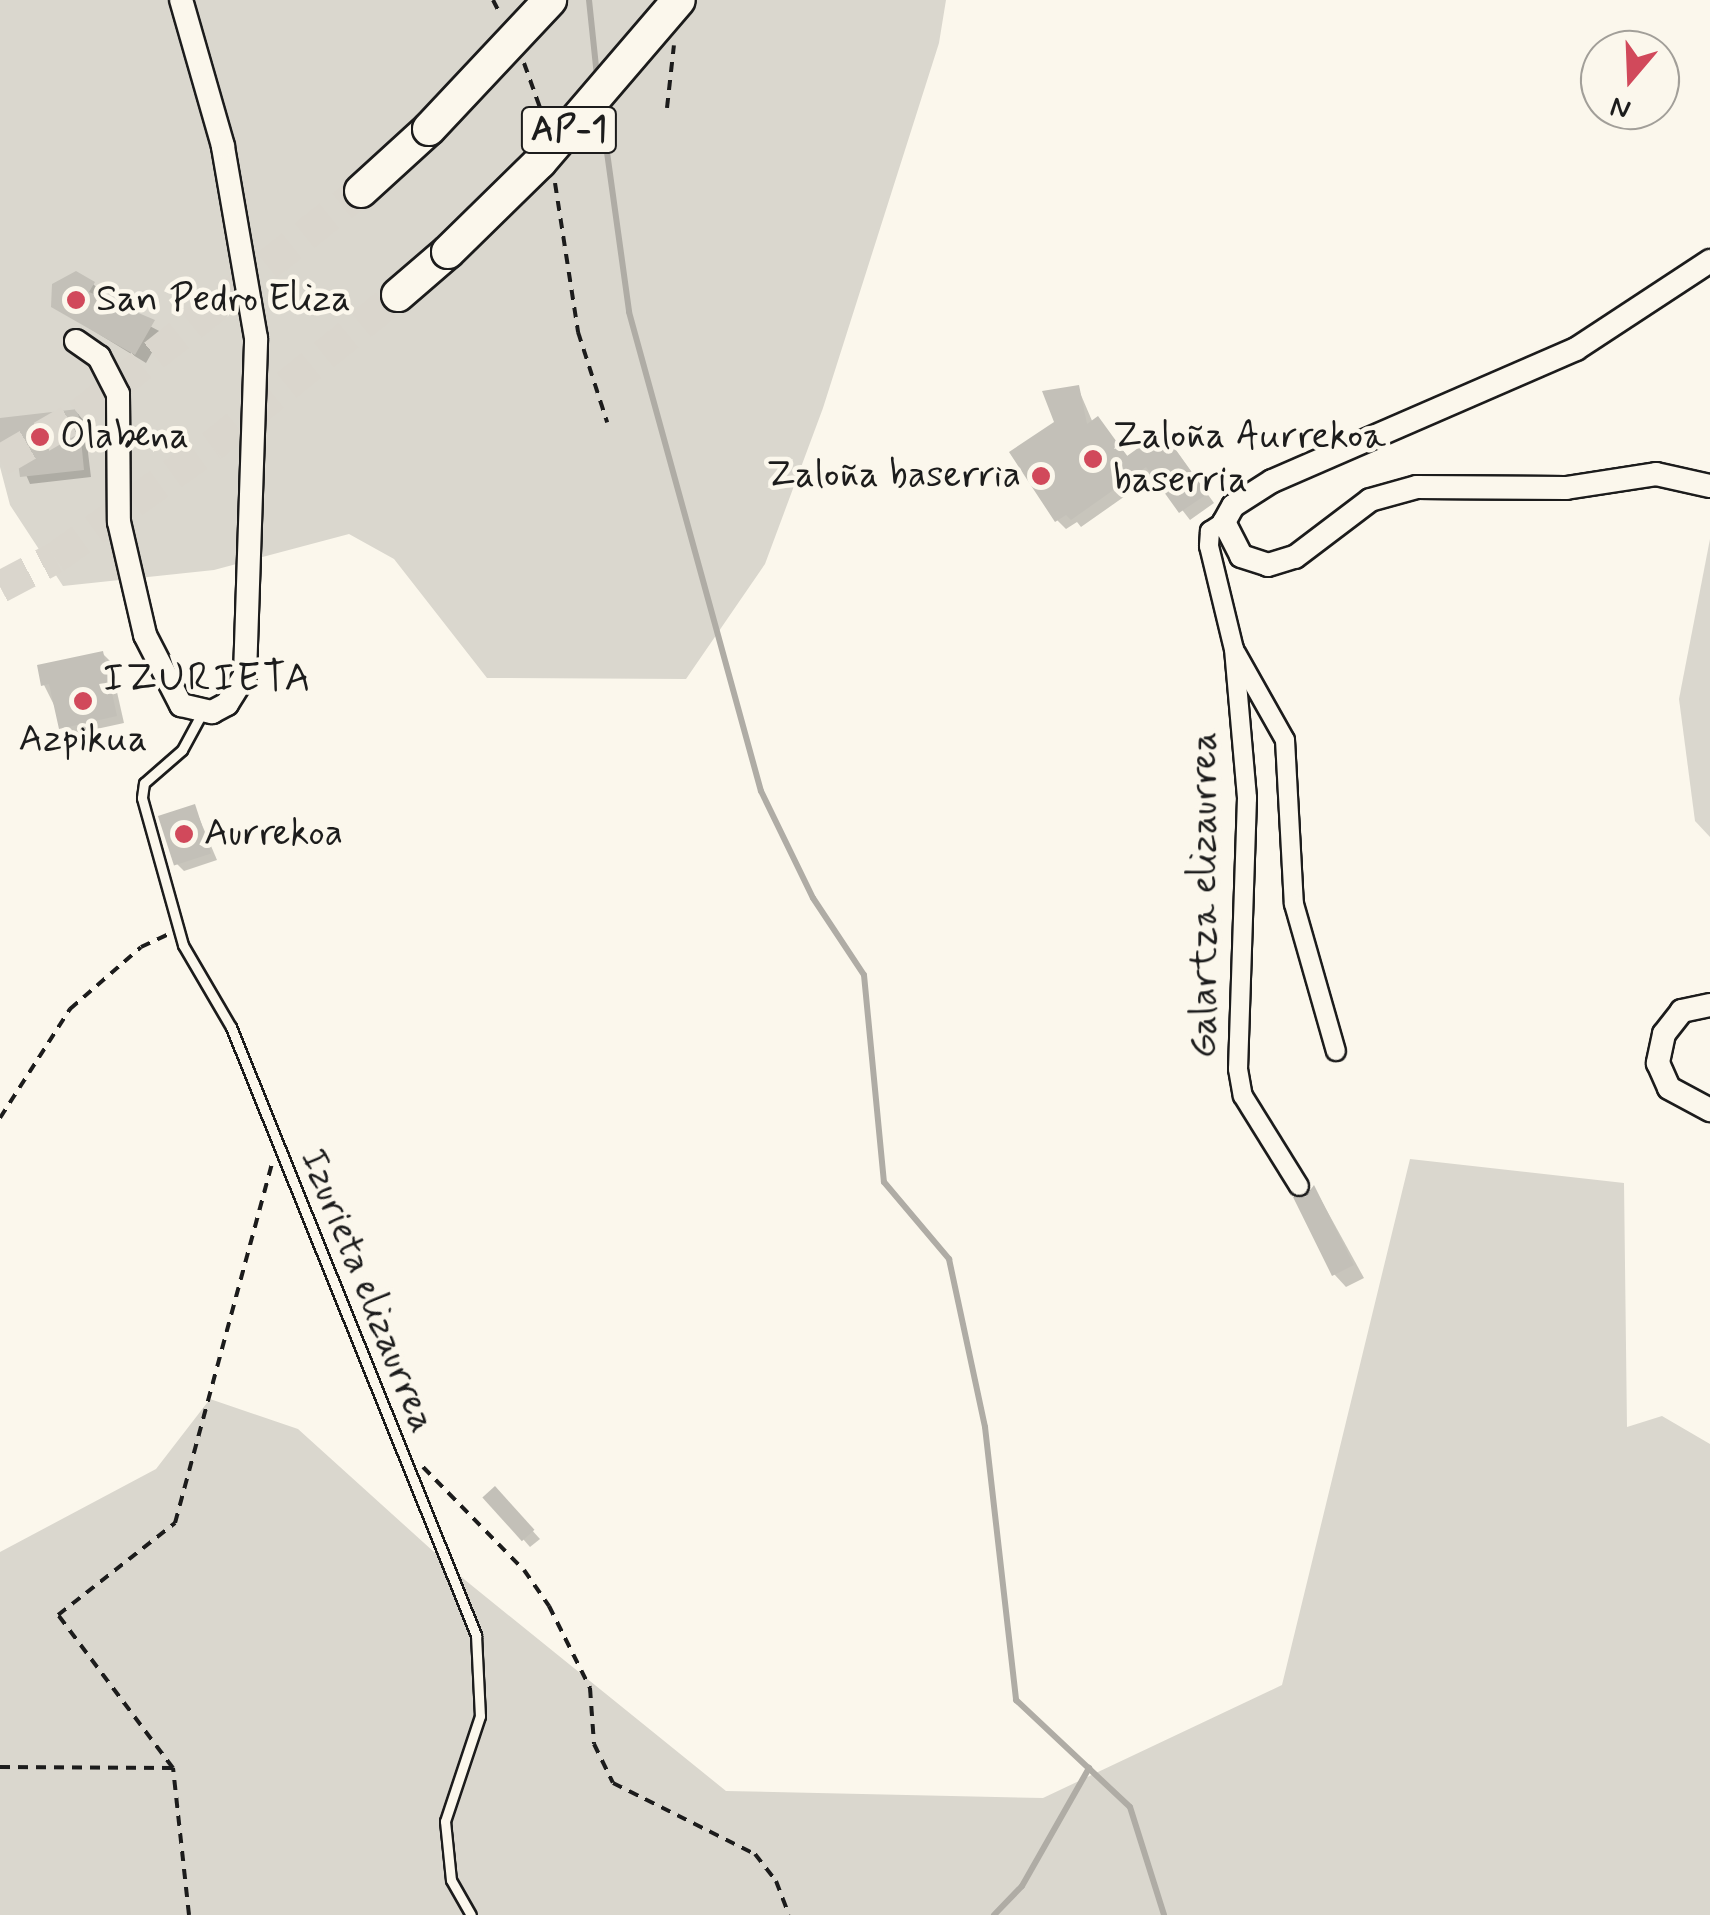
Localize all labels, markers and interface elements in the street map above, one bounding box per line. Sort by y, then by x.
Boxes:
north arrow [1580,30,1680,130]
text: N [1606,86,1636,127]
road number: AP-1 [519,100,619,160]
place label: San Pedro Eliza [96,277,349,323]
marker: San Pedro Eliza [65,289,87,311]
place label: Olabena [60,414,189,460]
place label: Zaloña Aurrekoa baserria [1113,414,1375,504]
marker: Olabena [29,426,51,448]
marker: Zaloña Aurrekoa baserria [1082,448,1104,470]
place label: Zaloña baserria [764,453,1021,499]
marker: Zaloña baserria [1030,465,1052,487]
district label: IZURIETA [107,655,309,703]
marker: Azpikua [72,690,94,712]
place label: Azpikua [18,717,148,763]
street label: Galartza elizaurrea [1182,732,1228,1058]
place label: Aurrekoa [204,811,343,857]
marker: Aurrekoa [173,823,195,845]
street label: Izurieta elizaurrea [289,1142,445,1440]

